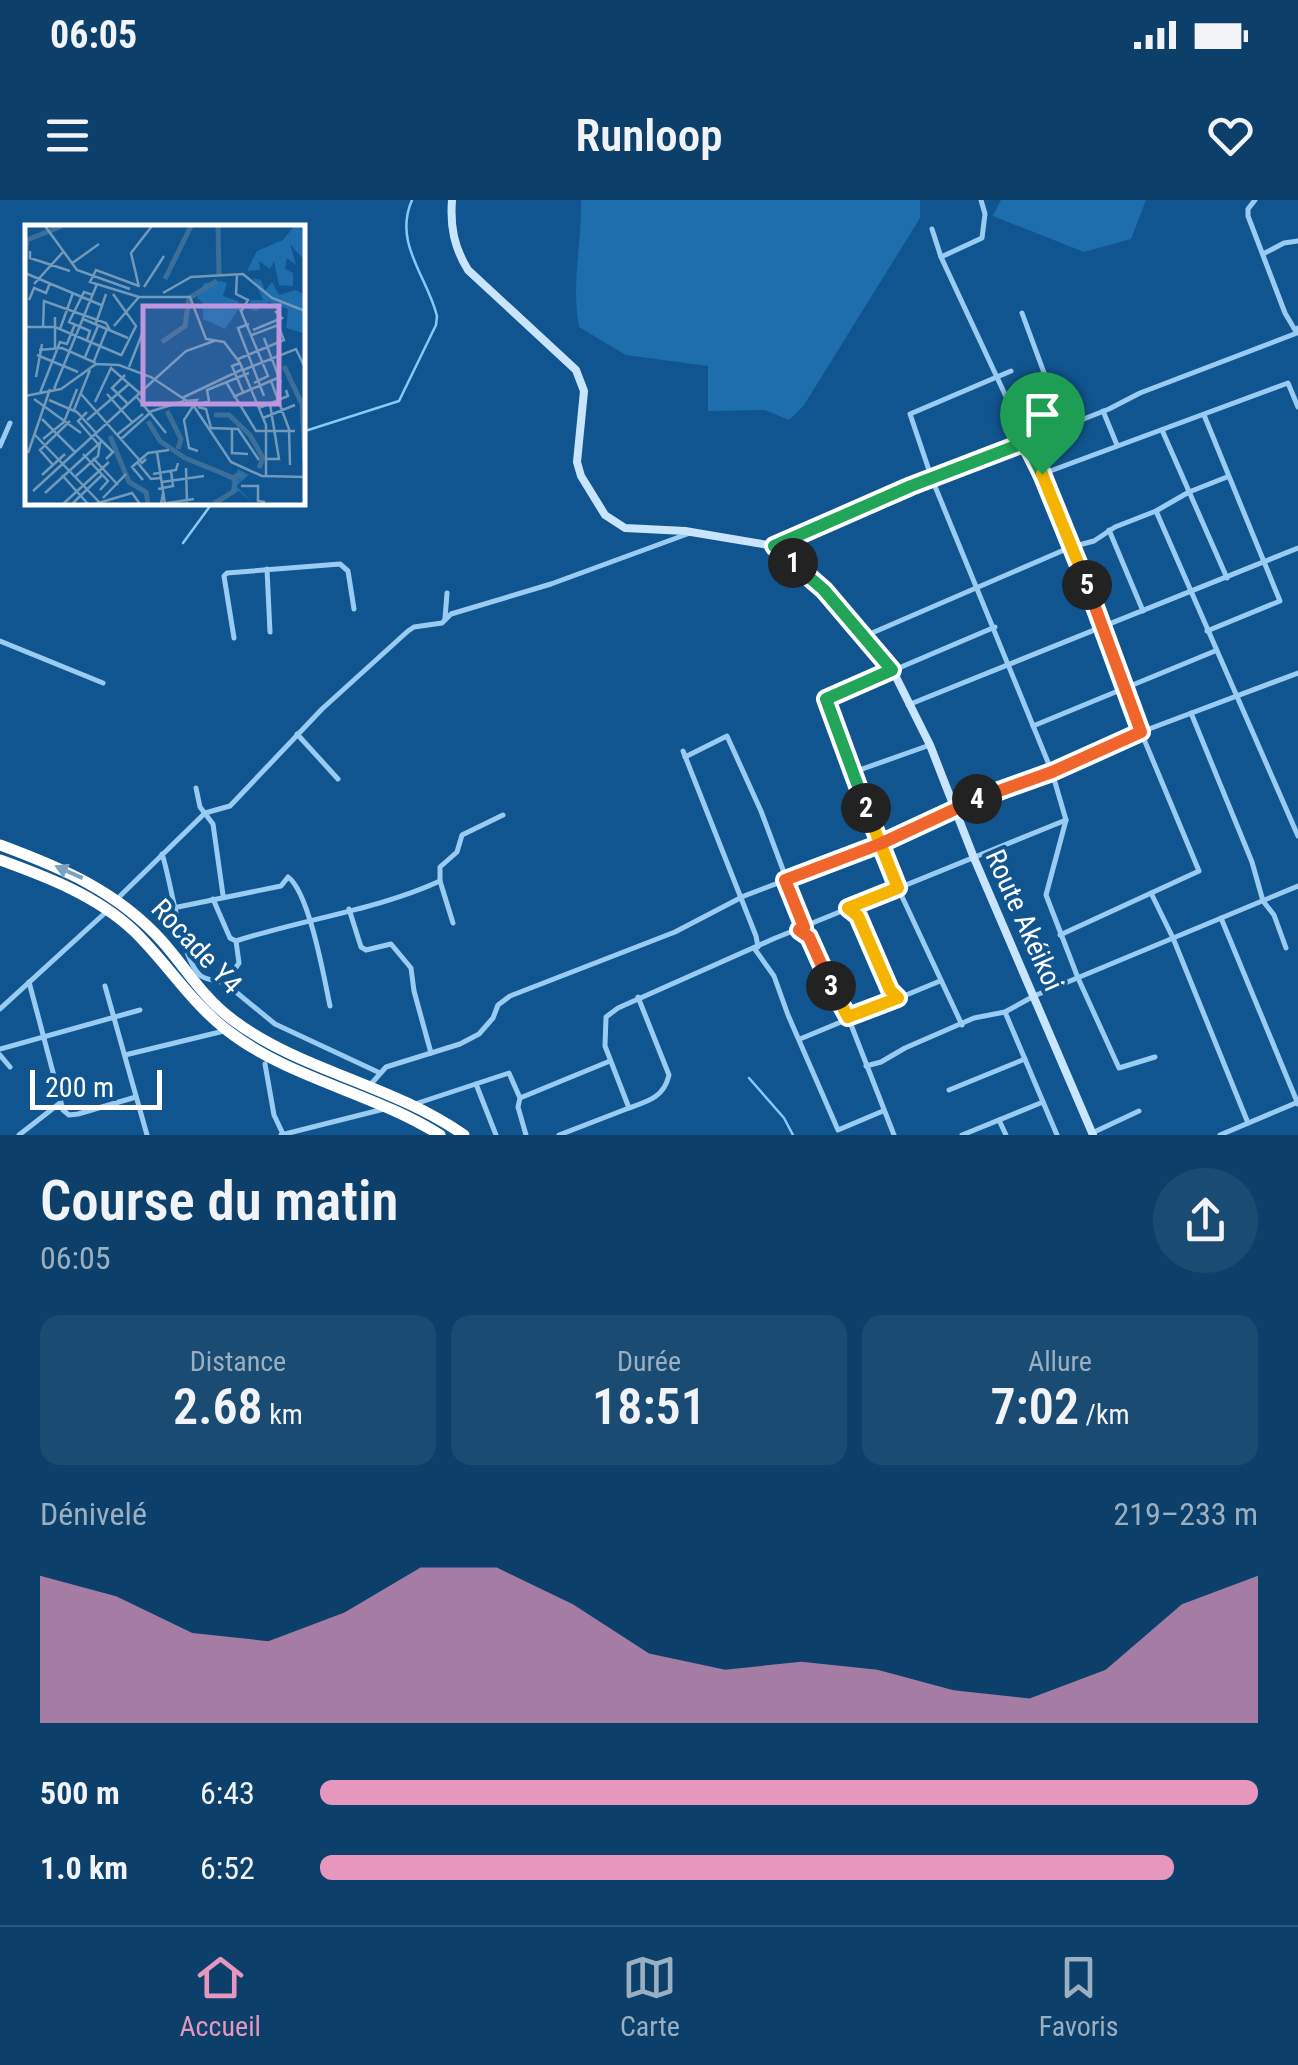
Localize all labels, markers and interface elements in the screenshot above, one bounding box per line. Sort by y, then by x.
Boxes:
text: 06:05 [50,13,137,57]
icon: menu [40,108,95,163]
icon: heart [1203,108,1258,163]
text: Runloop [576,109,723,162]
inset map [25,225,305,505]
pin [1000,372,1085,475]
icon: arrive [1015,387,1070,442]
pin: 1 [768,538,818,588]
text: 1 [786,546,800,579]
pin: 5 [1062,560,1112,610]
text: 5 [1080,568,1094,601]
pin: 4 [952,774,1002,824]
text: 4 [970,782,984,815]
pin: 2 [841,783,891,833]
text: 2 [859,791,873,824]
street label: Route Akéikoi [979,844,1070,996]
one-way arrow [54,864,84,880]
street label: Rocade Y4 [145,892,249,1000]
pin: 3 [806,961,856,1011]
text: 3 [824,969,838,1002]
scale bar [30,1065,162,1110]
text: 200 m [45,1071,114,1104]
button: share [1153,1168,1258,1273]
text: Course du matin [40,1169,399,1233]
text: 06:05 [40,1239,111,1277]
text: Distance [190,1345,286,1378]
text: Durée [617,1345,681,1378]
text: Allure [1028,1345,1092,1378]
text: 2.68 [173,1378,263,1436]
text: 18:51 [592,1378,706,1436]
text: 7:02 [990,1378,1079,1436]
text: km [263,1398,303,1431]
text: /km [1079,1398,1130,1431]
text: Dénivelé [40,1495,147,1533]
text: 219–233 m [1113,1495,1258,1533]
text: 500 m [40,1774,120,1812]
text: 6:43 [200,1774,255,1812]
text: 1.0 km [40,1849,128,1887]
text: 6:52 [200,1849,255,1887]
tab: Accueil [179,1950,261,2043]
tab: Carte [620,1950,680,2043]
tab: Favoris [1039,1950,1119,2043]

